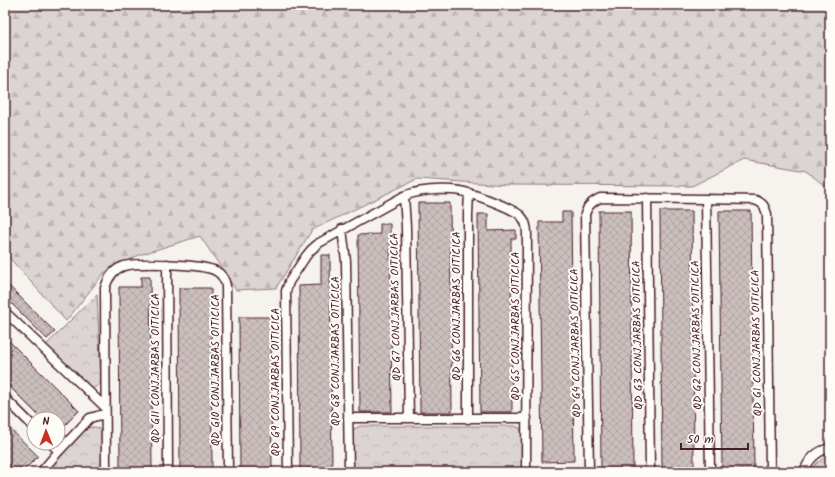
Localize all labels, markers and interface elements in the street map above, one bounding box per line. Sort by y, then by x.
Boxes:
street label: QD G6 CONJ.JARBAS OITICICA [448,231,466,381]
street label: QD G7 CONJ.JARBAS OITICICA [386,232,406,381]
street label: QD G5 CONJ.JARBAS OITICICA [507,251,525,401]
street label: QD G3 CONJ.JARBAS OITICICA [628,260,648,410]
street label: QD G2 CONJ.JARBAS OITICICA [687,260,707,410]
street label: QD G4 CONJ.JARBAS OITICICA [566,268,586,418]
street label: QD G1 CONJ.JARBAS OITICICA [747,269,767,416]
street label: QD G8 CONJ.JARBAS OITICICA [327,276,345,426]
street label: QD G11 CONJ.JARBAS OITICICA [147,293,165,443]
street label: QD G10 CONJ.JARBAS OITICICA [207,294,225,446]
street label: QD G9 CONJ.JARBAS OITICICA [267,307,285,456]
north arrow [26,411,66,451]
text: N [42,413,50,431]
scale bar [681,425,748,451]
text: 50 m [687,430,714,449]

